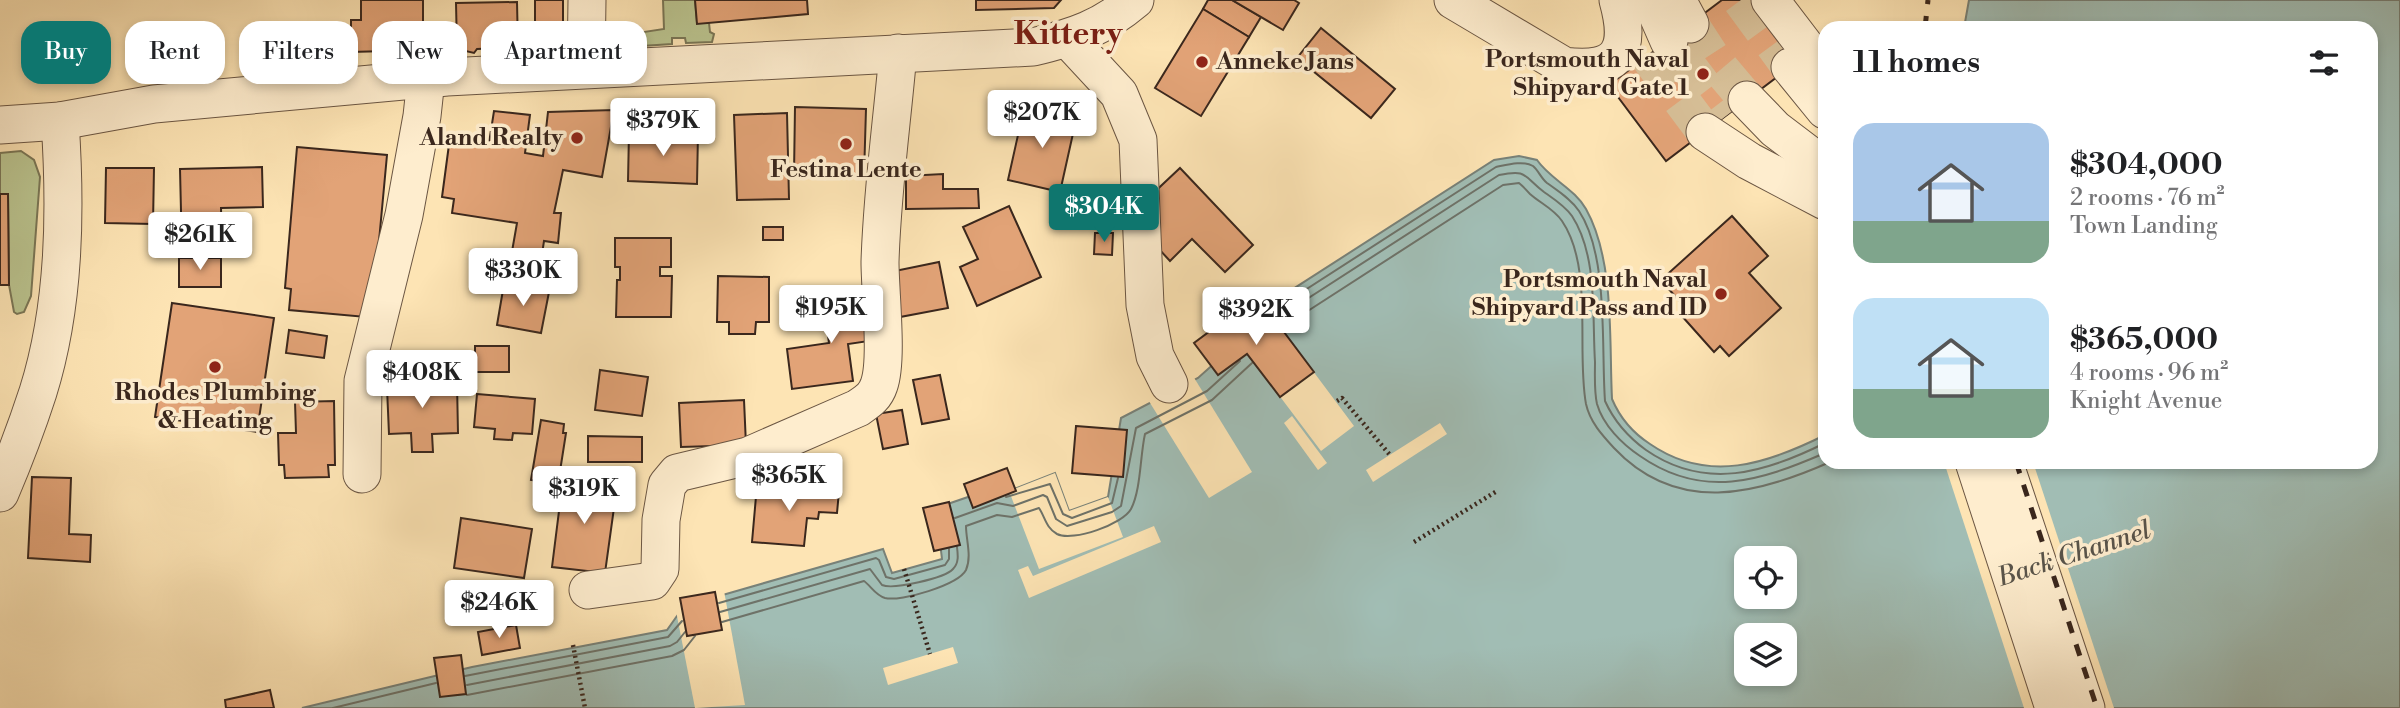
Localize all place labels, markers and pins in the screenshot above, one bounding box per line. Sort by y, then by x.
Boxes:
place label: Portsmouth Naval Shipyard Gate 1 [1485,45,1689,103]
place label: Anneke Jans [1215,47,1354,77]
marker: Anneke Jans [1194,54,1210,70]
marker: Portsmouth Naval Shipyard Gate 1 [1695,66,1711,82]
pin: $207K [993,90,1091,150]
pin: $379K [614,99,712,158]
place label: Aland Realty [419,123,564,153]
marker: Aland Realty [569,130,585,146]
marker: Festina Lente [838,136,854,152]
place label: Festina Lente [770,155,922,185]
pin: $304K [1055,184,1153,244]
pin: $261K [151,212,249,272]
pin: $330K [474,248,572,308]
place label: Portsmouth Naval Shipyard Pass and ID [1472,265,1707,323]
pin: $195K [782,286,880,345]
marker: Portsmouth Naval Shipyard Pass and ID [1713,286,1729,302]
pin: $392K [1207,288,1305,347]
pin: $408K [373,350,471,410]
marker: Rhodes Plumbing & Heating [207,359,223,375]
place label: Rhodes Plumbing & Heating [114,378,317,436]
pin: $365K [740,454,838,513]
pin: $319K [535,466,633,526]
pin: $246K [450,580,548,640]

